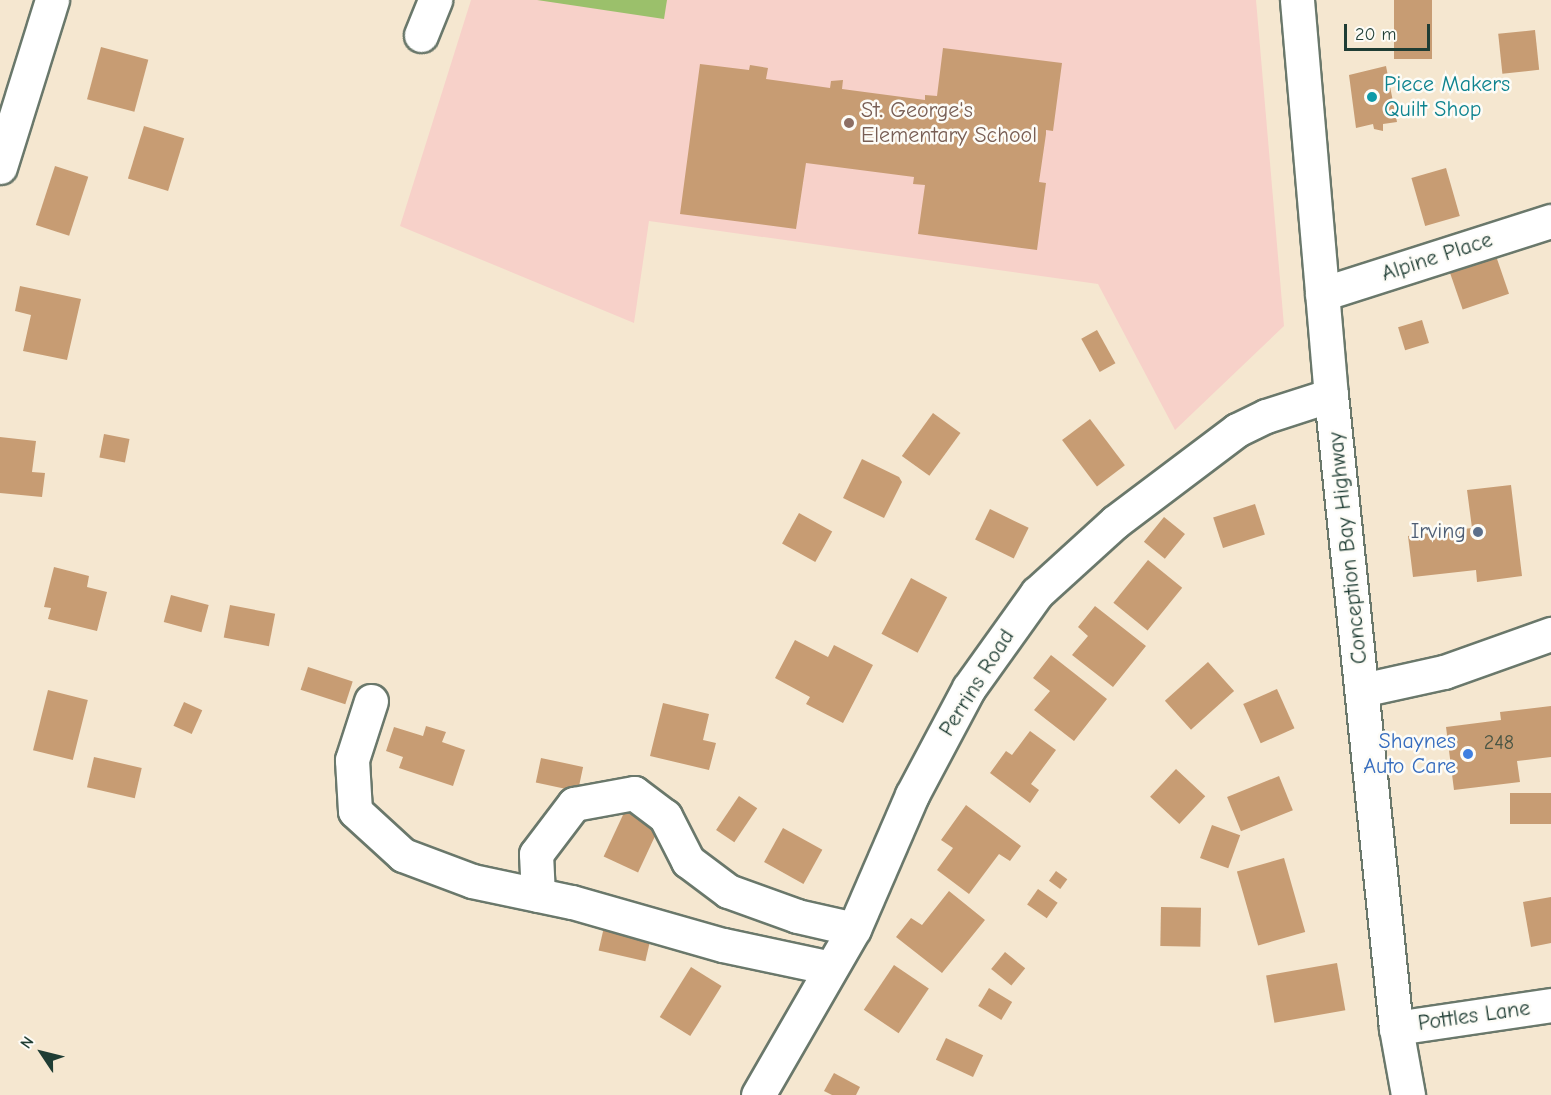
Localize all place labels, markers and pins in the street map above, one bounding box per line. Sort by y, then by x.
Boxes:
place label: Piece Makers Quilt Shop [1384,71,1510,122]
marker: Piece Makers Quilt Shop [1365,90,1379,104]
place label: St. George's Elementary School [861,97,1037,148]
marker: St. George's Elementary School [842,116,856,130]
place label: Irving [1411,519,1466,545]
marker: Irving [1471,525,1485,539]
place label: Shaynes Auto Care [1363,728,1456,780]
marker: Shaynes Auto Care [1461,747,1475,761]

